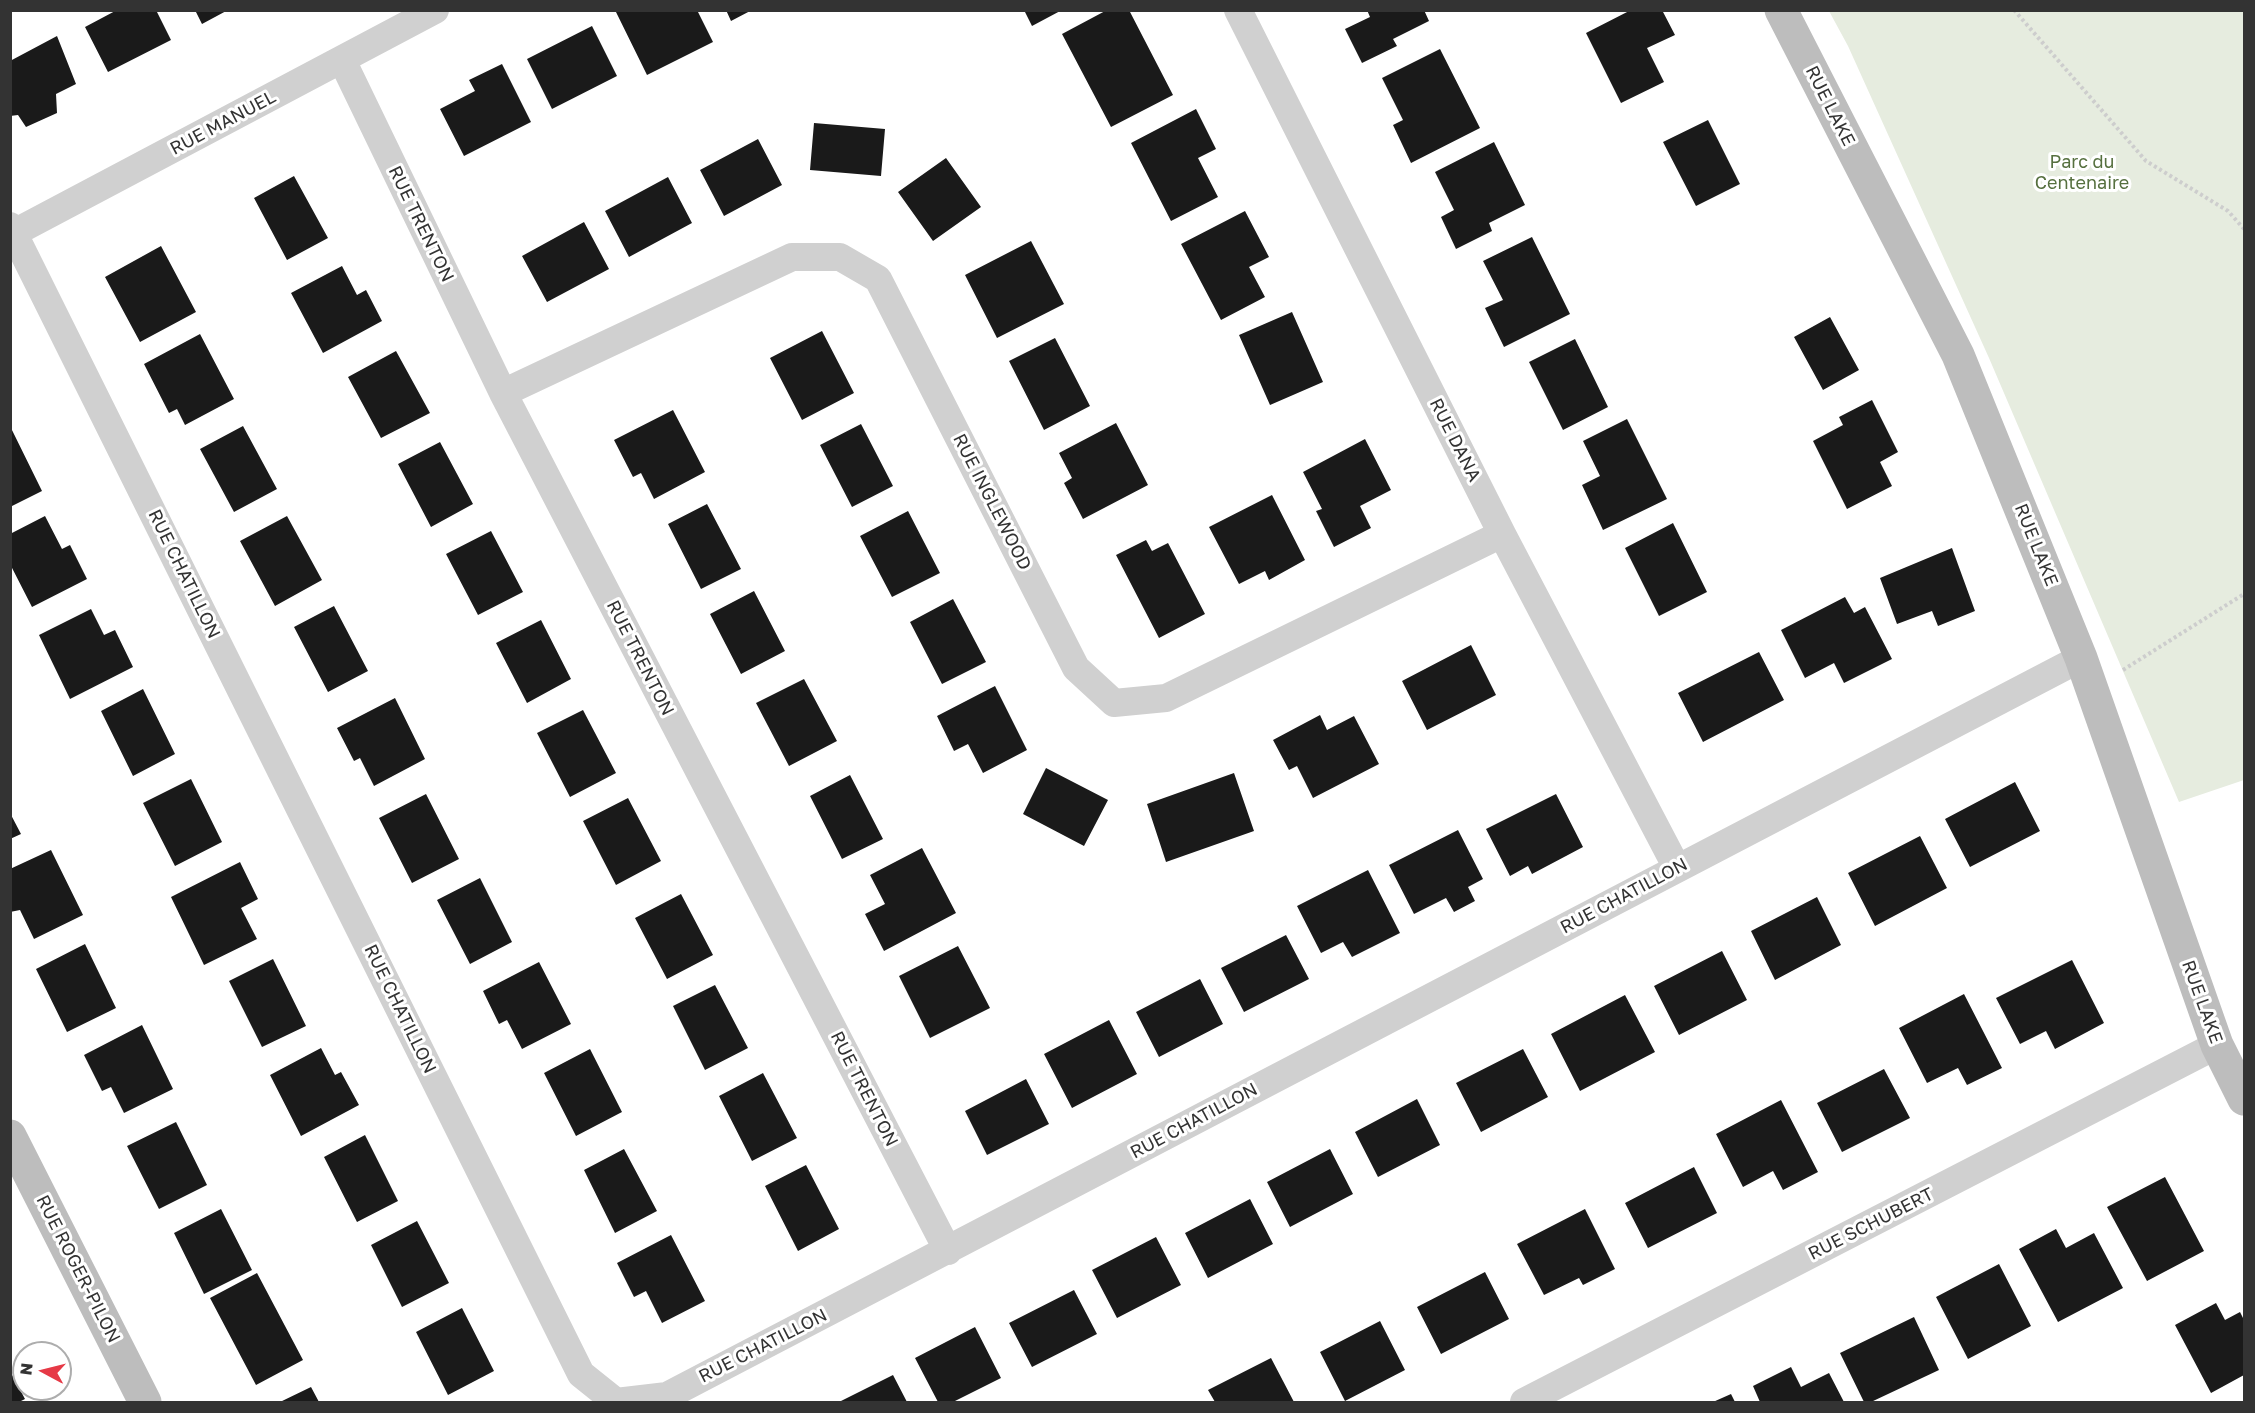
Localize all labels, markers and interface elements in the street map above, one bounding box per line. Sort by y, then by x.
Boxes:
street label: RUE LAKE [1801,62,1859,150]
street label: RUE MANUEL [167,86,279,160]
park label: Parc du Centenaire [2035,151,2129,194]
street label: RUE TRENTON [384,162,458,286]
street label: RUE DANA [1425,395,1485,485]
street label: RUE INGLEWOOD [948,430,1036,574]
street label: RUE LAKE [2010,501,2062,589]
street label: RUE CHATILLON [143,506,225,642]
street label: RUE TRENTON [602,597,678,719]
street label: RUE CHATILLON [1557,853,1691,939]
street label: RUE CHATILLON [359,941,441,1077]
street label: RUE LAKE [2177,957,2227,1047]
street label: RUE TRENTON [826,1028,902,1150]
street label: RUE CHATILLON [1127,1078,1261,1164]
street label: RUE SCHUBERT [1805,1183,1937,1265]
street label: RUE ROGER-PILON [31,1191,125,1347]
street label: RUE CHATILLON [695,1304,831,1388]
north arrow [12,1341,72,1401]
text: N [15,1362,37,1376]

